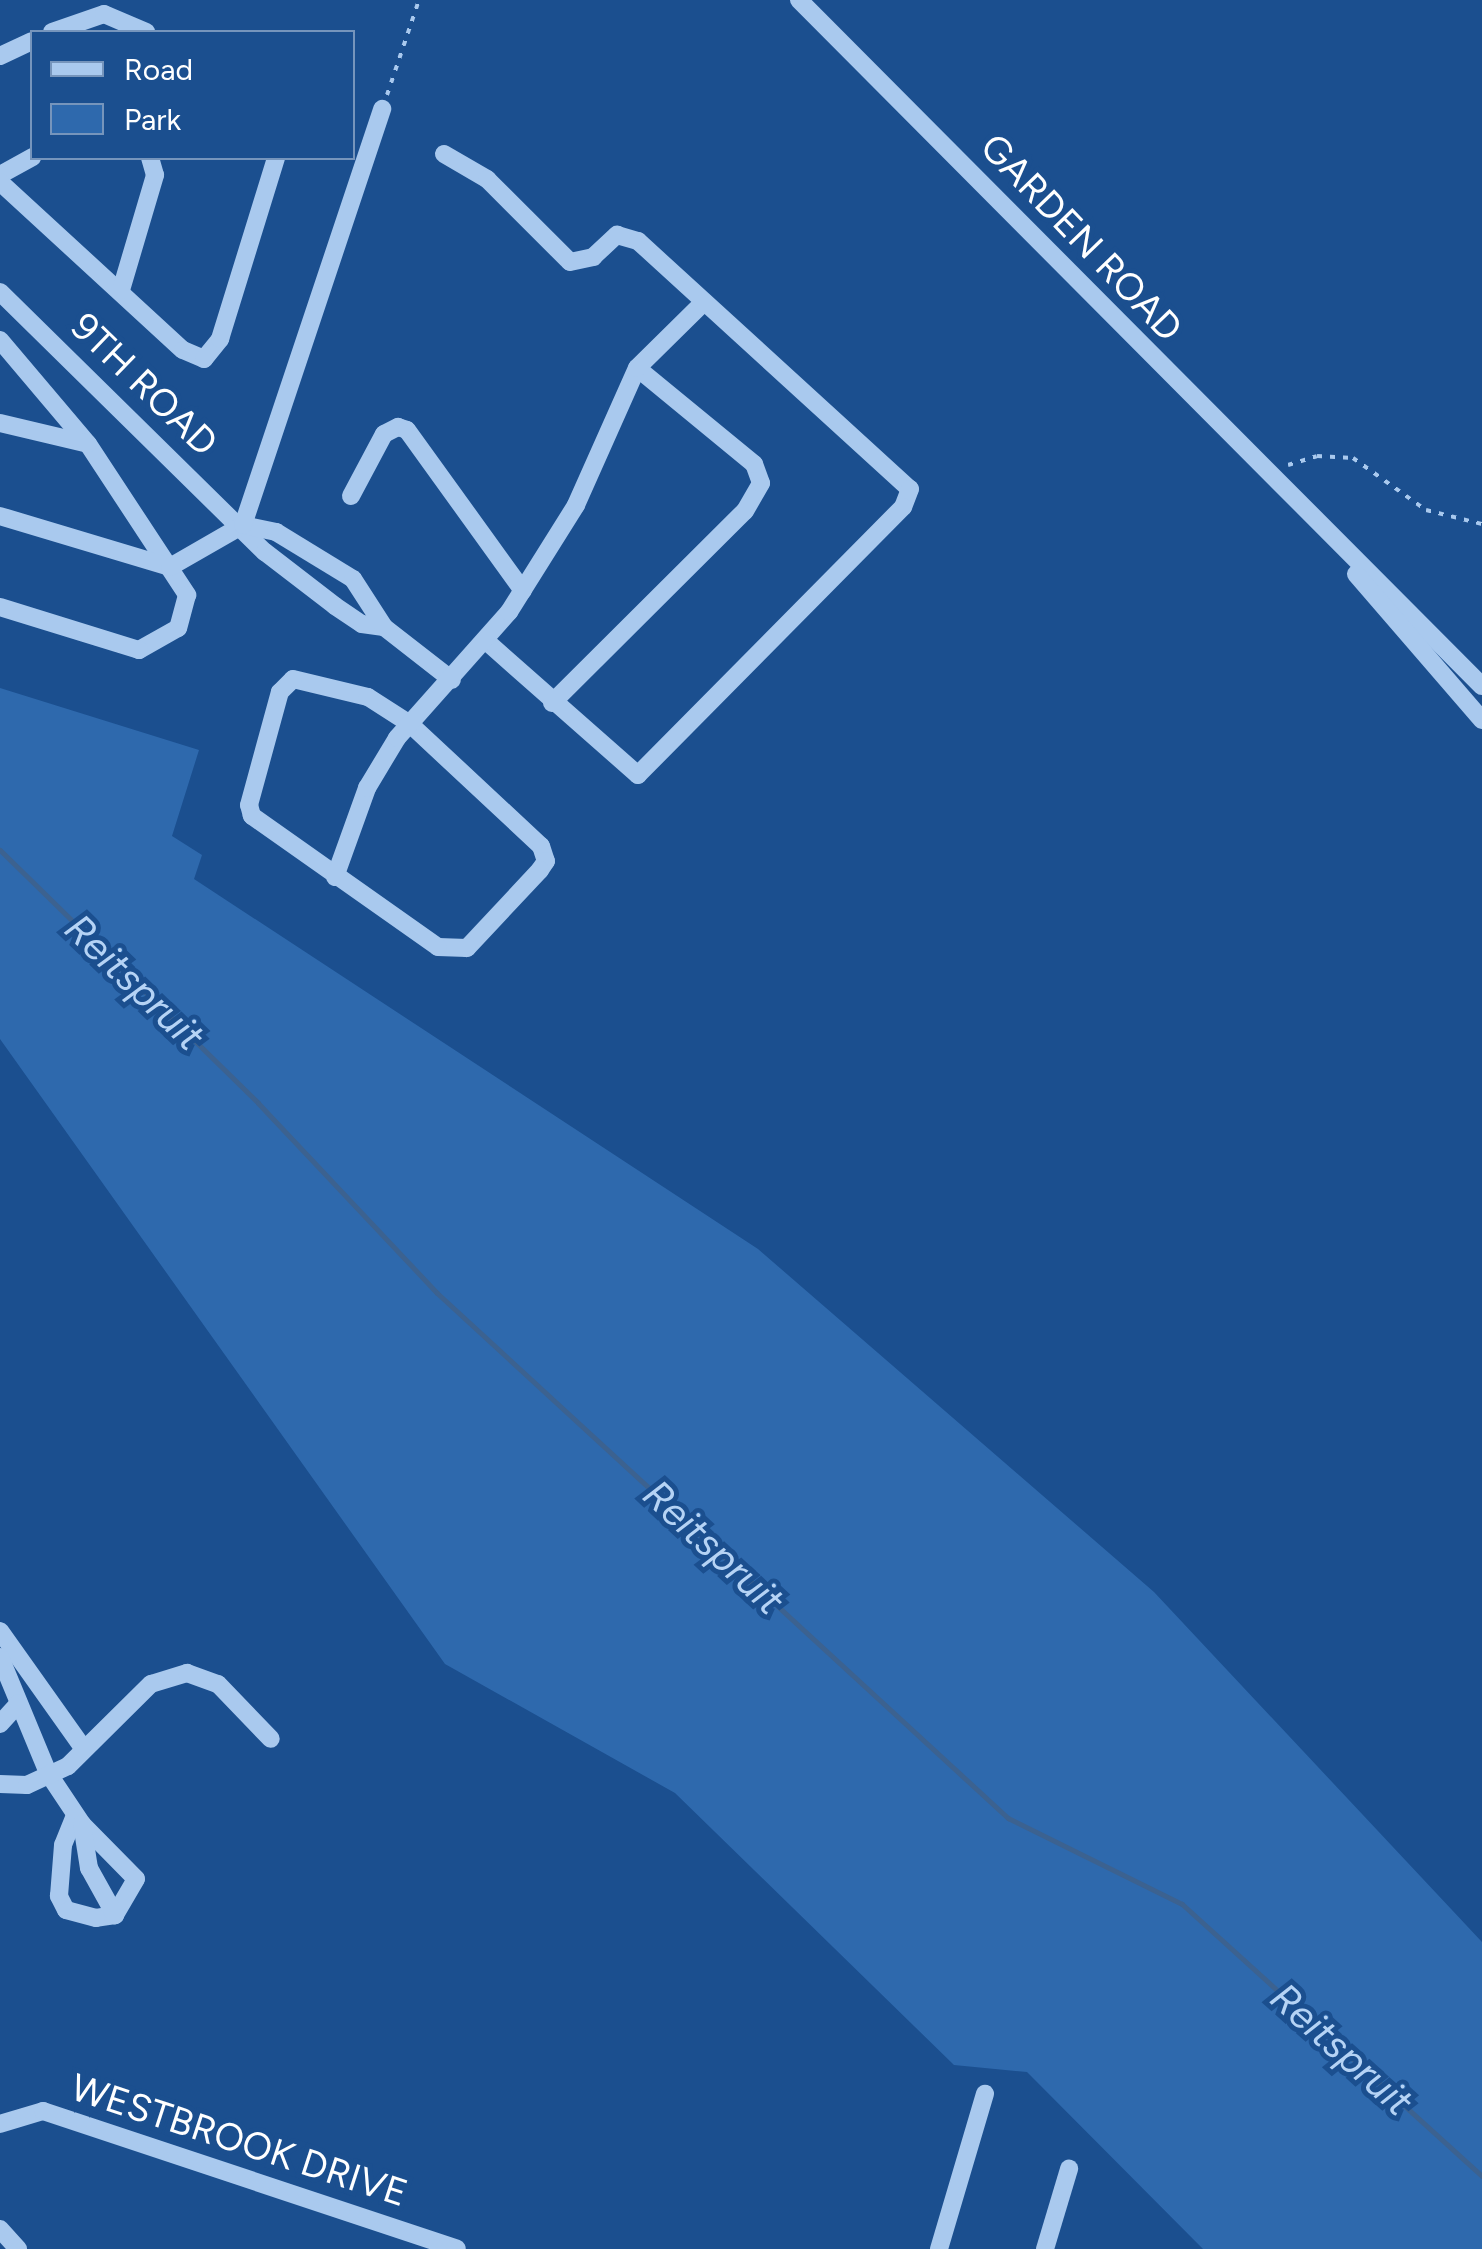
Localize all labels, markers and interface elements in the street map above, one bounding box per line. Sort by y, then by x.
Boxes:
legend [30,30,355,160]
text: Road [124,51,193,88]
text: Park [124,101,181,138]
street label: GARDEN ROAD [971,125,1191,351]
street label: 9TH ROAD [61,304,227,466]
water label: Reitspruit [55,904,215,1060]
water label: Reitspruit [634,1470,794,1624]
water label: Reitspruit [1261,1973,1423,2125]
street label: WESTBROOK DRIVE [65,2065,413,2217]

